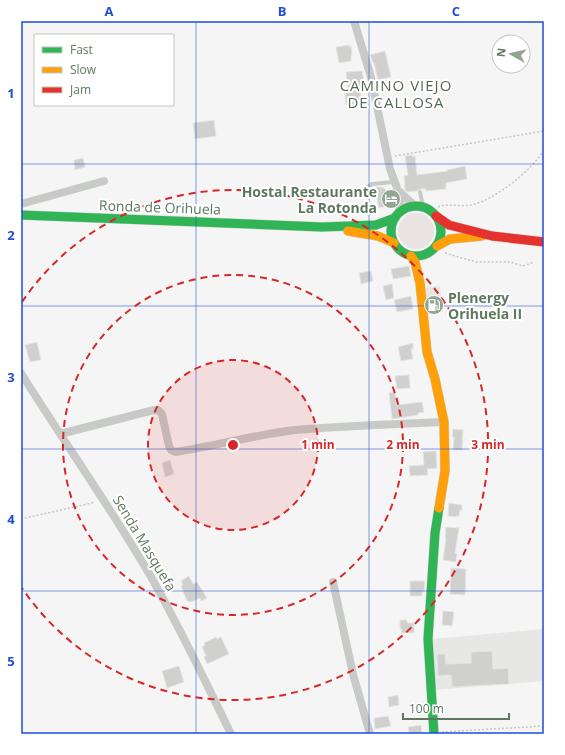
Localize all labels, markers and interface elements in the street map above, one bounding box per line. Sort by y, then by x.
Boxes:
text: A [105,2,114,20]
text: B [278,2,287,20]
text: C [452,2,460,20]
legend [34,34,174,106]
north arrow [491,34,531,74]
text: Fast [70,41,93,58]
text: N [493,47,509,58]
text: Slow [70,61,97,78]
district label: CAMINO VIEJO DE CALLOSA [340,75,452,112]
text: Jam [69,81,91,98]
text: 1 [7,84,15,102]
place label: Hostal Restaurante La Rotonda [242,182,377,217]
hotel icon: Hostal Restaurante La Rotonda [380,188,402,210]
street label: Ronda de Orihuela [99,195,221,219]
text: 2 [7,226,15,244]
place label: Plenergy Orihuela II [448,288,522,323]
fuel station icon: Plenergy Orihuela II [423,294,445,316]
text: 3 [7,368,15,386]
text: 1 min [301,436,335,453]
text: 2 min [386,436,420,453]
text: 3 min [471,436,505,453]
centre of rings [226,438,240,452]
street label: Senda Masquefa [109,492,181,594]
text: 4 [7,510,15,528]
text: 5 [7,652,15,670]
scale bar [403,695,509,721]
text: 100 m [409,700,444,717]

